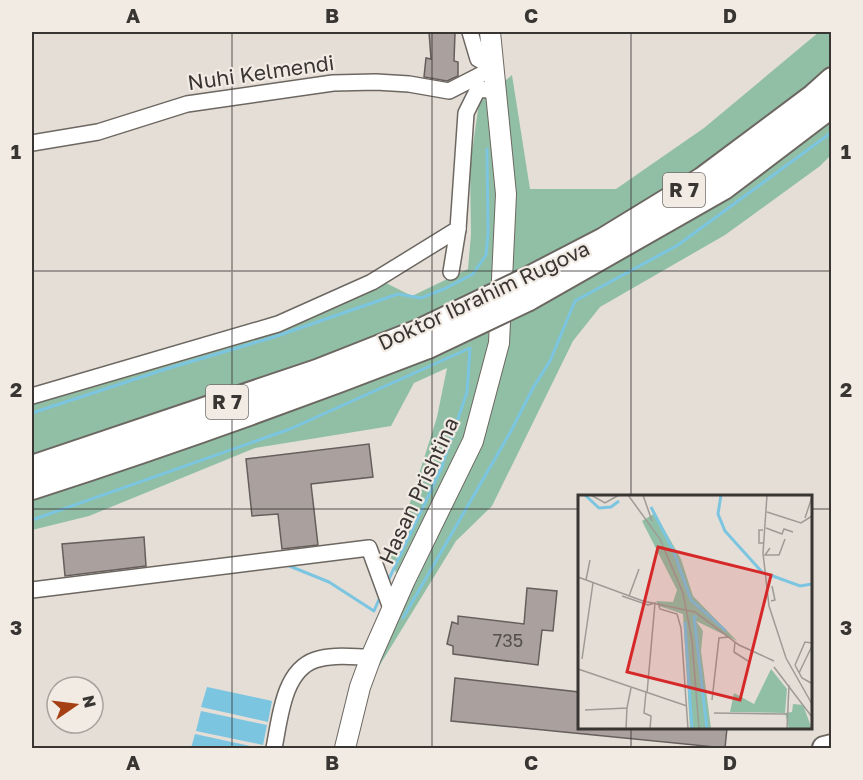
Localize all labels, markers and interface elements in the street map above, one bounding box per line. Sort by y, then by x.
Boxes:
text: A [126,3,140,27]
text: B [325,3,339,27]
text: C [524,3,538,27]
text: D [723,3,737,27]
street label: Nuhi Kelmendi [186,49,336,95]
text: 1 [11,139,21,163]
text: 1 [841,139,851,163]
road number: R 7 [663,173,705,207]
street label: Doktor Ibrahim Rugova [374,235,593,356]
text: 2 [10,377,22,401]
text: 2 [840,377,852,401]
road number: R 7 [206,385,248,419]
street label: Hasan Prishtina [373,413,464,568]
inset map [578,495,812,729]
text: 3 [10,615,22,639]
text: 3 [840,615,852,639]
house number: 735 [493,629,523,651]
north arrow [45,675,105,735]
text: N [78,693,101,710]
text: A [126,750,140,774]
text: B [325,750,339,774]
text: C [524,750,538,774]
text: D [723,750,737,774]

